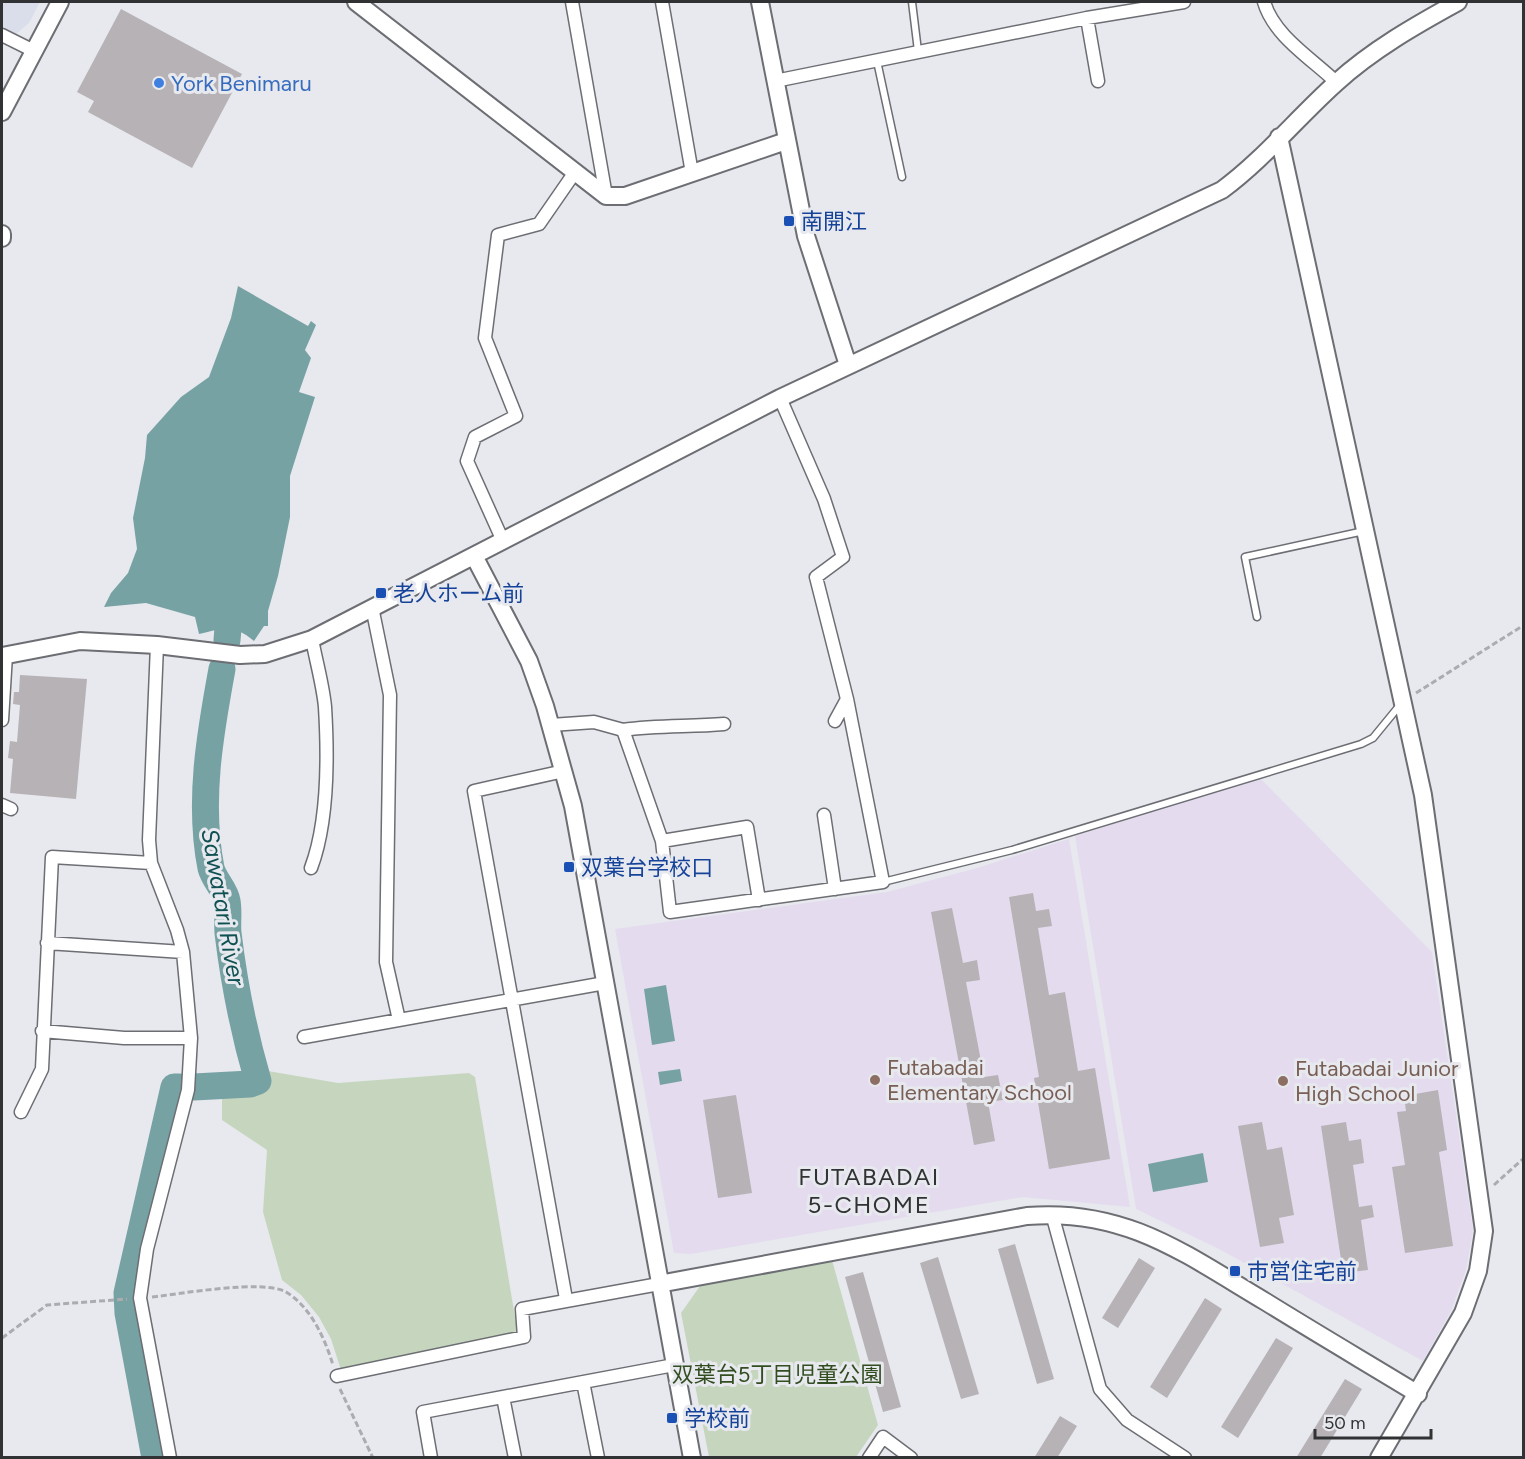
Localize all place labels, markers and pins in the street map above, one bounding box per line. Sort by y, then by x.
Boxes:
place label: York Benimaru [171,70,312,97]
marker: York Benimaru [152,76,166,90]
place label: 南開江 [801,208,867,235]
marker: 南開江 [782,214,796,228]
place label: 老人ホーム前 [393,580,524,607]
marker: 老人ホーム前 [374,586,388,600]
place label: 双葉台学校口 [581,854,713,881]
marker: 双葉台学校口 [562,860,576,874]
place label: Futabadai Elementary School [887,1054,1072,1106]
place label: Futabadai Junior High School [1295,1055,1459,1107]
marker: Futabadai Elementary School [868,1073,882,1087]
marker: Futabadai Junior High School [1276,1074,1290,1088]
place label: 市営住宅前 [1247,1258,1357,1285]
marker: 市営住宅前 [1228,1264,1242,1278]
place label: 学校前 [684,1405,750,1432]
marker: 学校前 [665,1411,679,1425]

